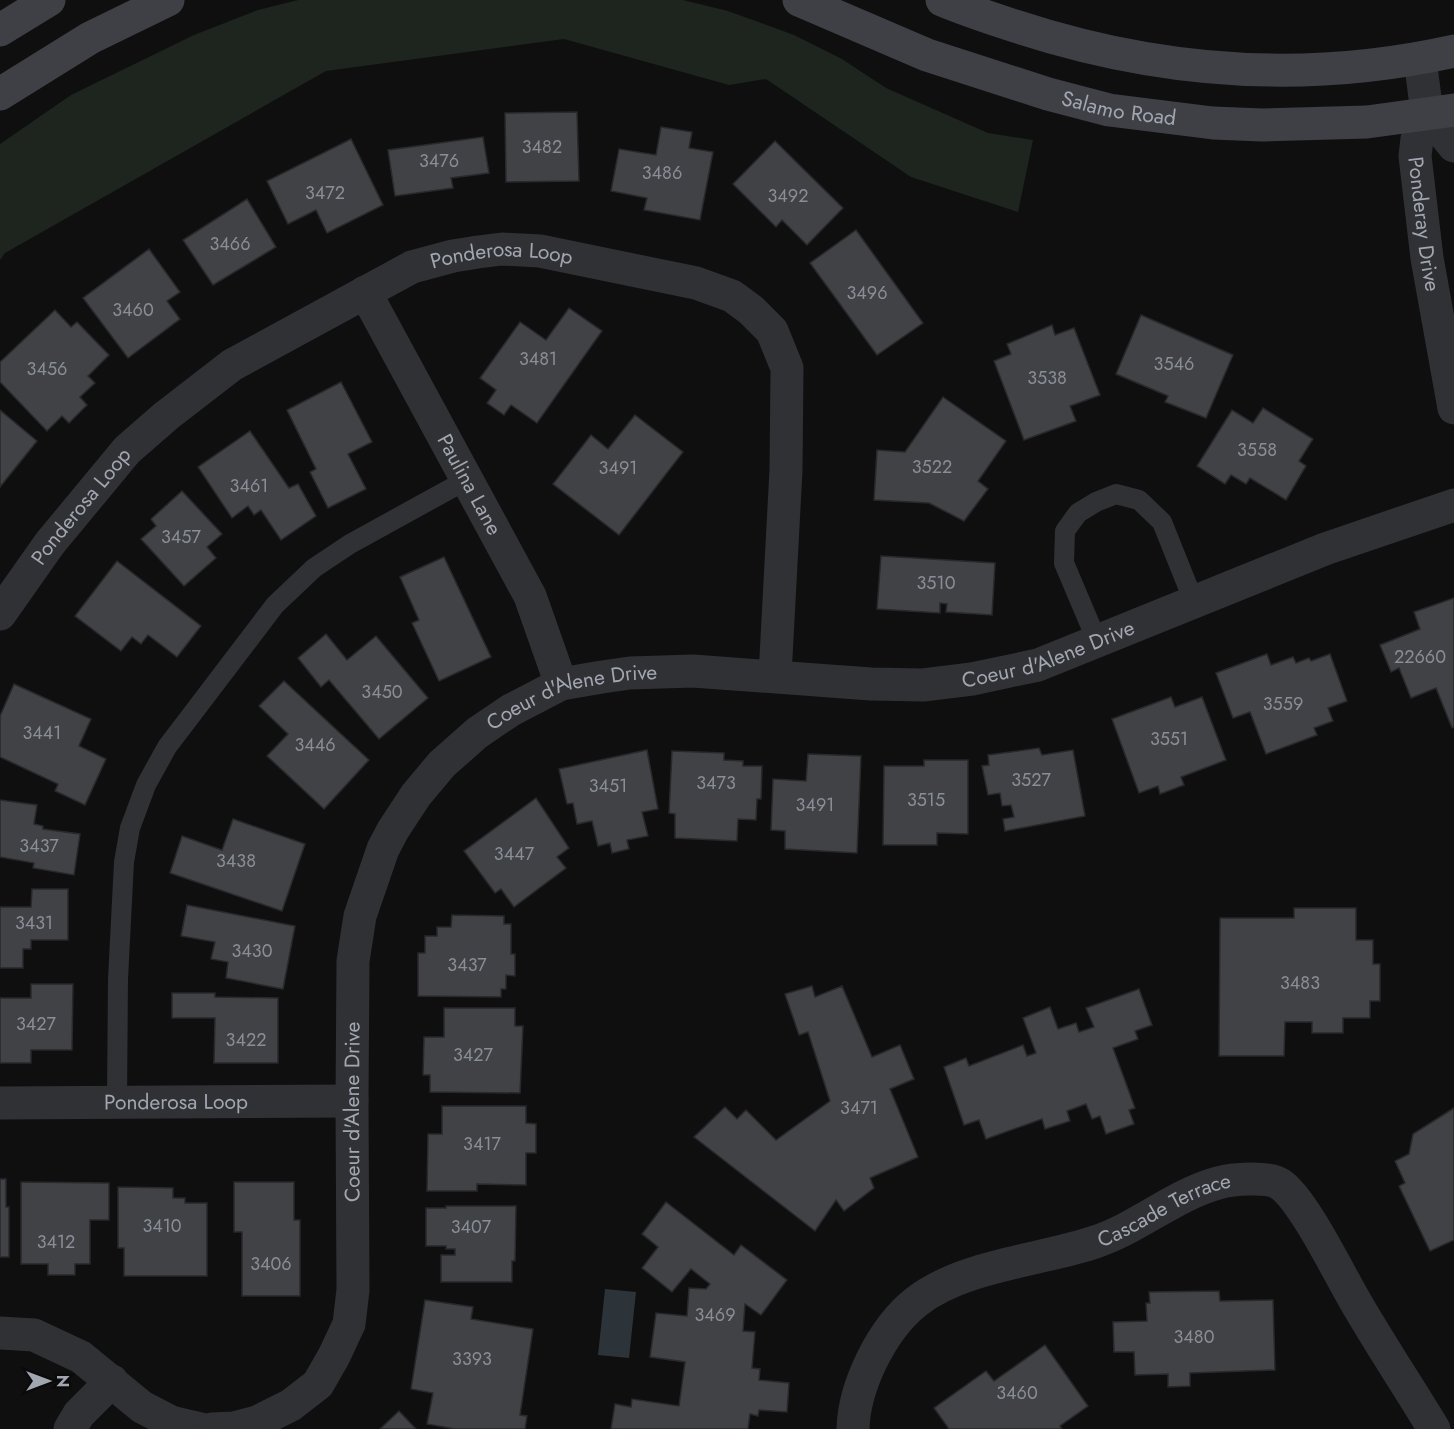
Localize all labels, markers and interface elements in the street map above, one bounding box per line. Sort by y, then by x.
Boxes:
street label: Salamo Road [1058,83,1178,133]
house number: 3482 [522,134,562,160]
house number: 3476 [419,148,459,174]
street label: Ponderay Drive [1400,155,1448,294]
house number: 3486 [642,160,682,186]
house number: 3472 [305,180,345,206]
house number: 3492 [768,183,808,209]
house number: 3466 [209,231,251,257]
street label: Ponderosa Loop [427,234,576,276]
house number: 3496 [846,280,888,306]
house number: 3460 [112,297,154,323]
house number: 3481 [519,346,557,372]
house number: 3546 [1154,351,1194,377]
house number: 3456 [27,356,67,382]
house number: 3538 [1027,365,1067,391]
street label: Paulina Lane [430,428,509,541]
house number: 3558 [1237,437,1277,463]
street label: Ponderosa Loop [24,441,138,571]
house number: 3522 [912,454,952,480]
house number: 3491 [599,455,637,481]
house number: 3461 [230,473,268,499]
house number: 3457 [161,524,202,550]
house number: 3510 [917,570,956,596]
street label: Coeur d'Alene Drive [960,612,1139,695]
house number: 22660 [1394,644,1446,670]
street label: Coeur d'Alene Drive [480,657,658,738]
house number: 3450 [361,679,403,705]
house number: 3559 [1263,691,1303,717]
house number: 3441 [23,720,61,746]
house number: 3551 [1150,726,1188,752]
house number: 3446 [294,732,336,758]
house number: 3527 [1011,767,1051,793]
house number: 3473 [696,770,736,796]
house number: 3451 [589,773,627,799]
house number: 3515 [907,787,945,813]
house number: 3491 [796,792,834,818]
house number: 3437 [19,833,59,859]
house number: 3447 [494,841,535,867]
house number: 3438 [216,848,256,874]
house number: 3431 [15,910,53,936]
house number: 3430 [232,938,273,964]
house number: 3437 [447,952,487,978]
house number: 3483 [1280,970,1320,996]
house number: 3427 [16,1011,57,1037]
street label: Coeur d'Alene Drive [337,1021,368,1202]
house number: 3422 [226,1027,266,1053]
house number: 3427 [453,1042,494,1068]
street label: Ponderosa Loop [104,1087,248,1117]
house number: 3471 [840,1095,878,1121]
house number: 3417 [463,1131,501,1157]
street label: Cascade Terrace [1093,1166,1233,1255]
house number: 3410 [142,1213,182,1239]
house number: 3407 [451,1214,492,1240]
house number: 3412 [37,1229,75,1255]
house number: 3406 [250,1251,292,1277]
house number: 3469 [694,1302,736,1328]
house number: 3480 [1174,1324,1215,1350]
house number: 3393 [452,1346,492,1372]
north arrow [18,1351,78,1411]
text: N [51,1375,74,1387]
house number: 3460 [996,1380,1038,1406]

